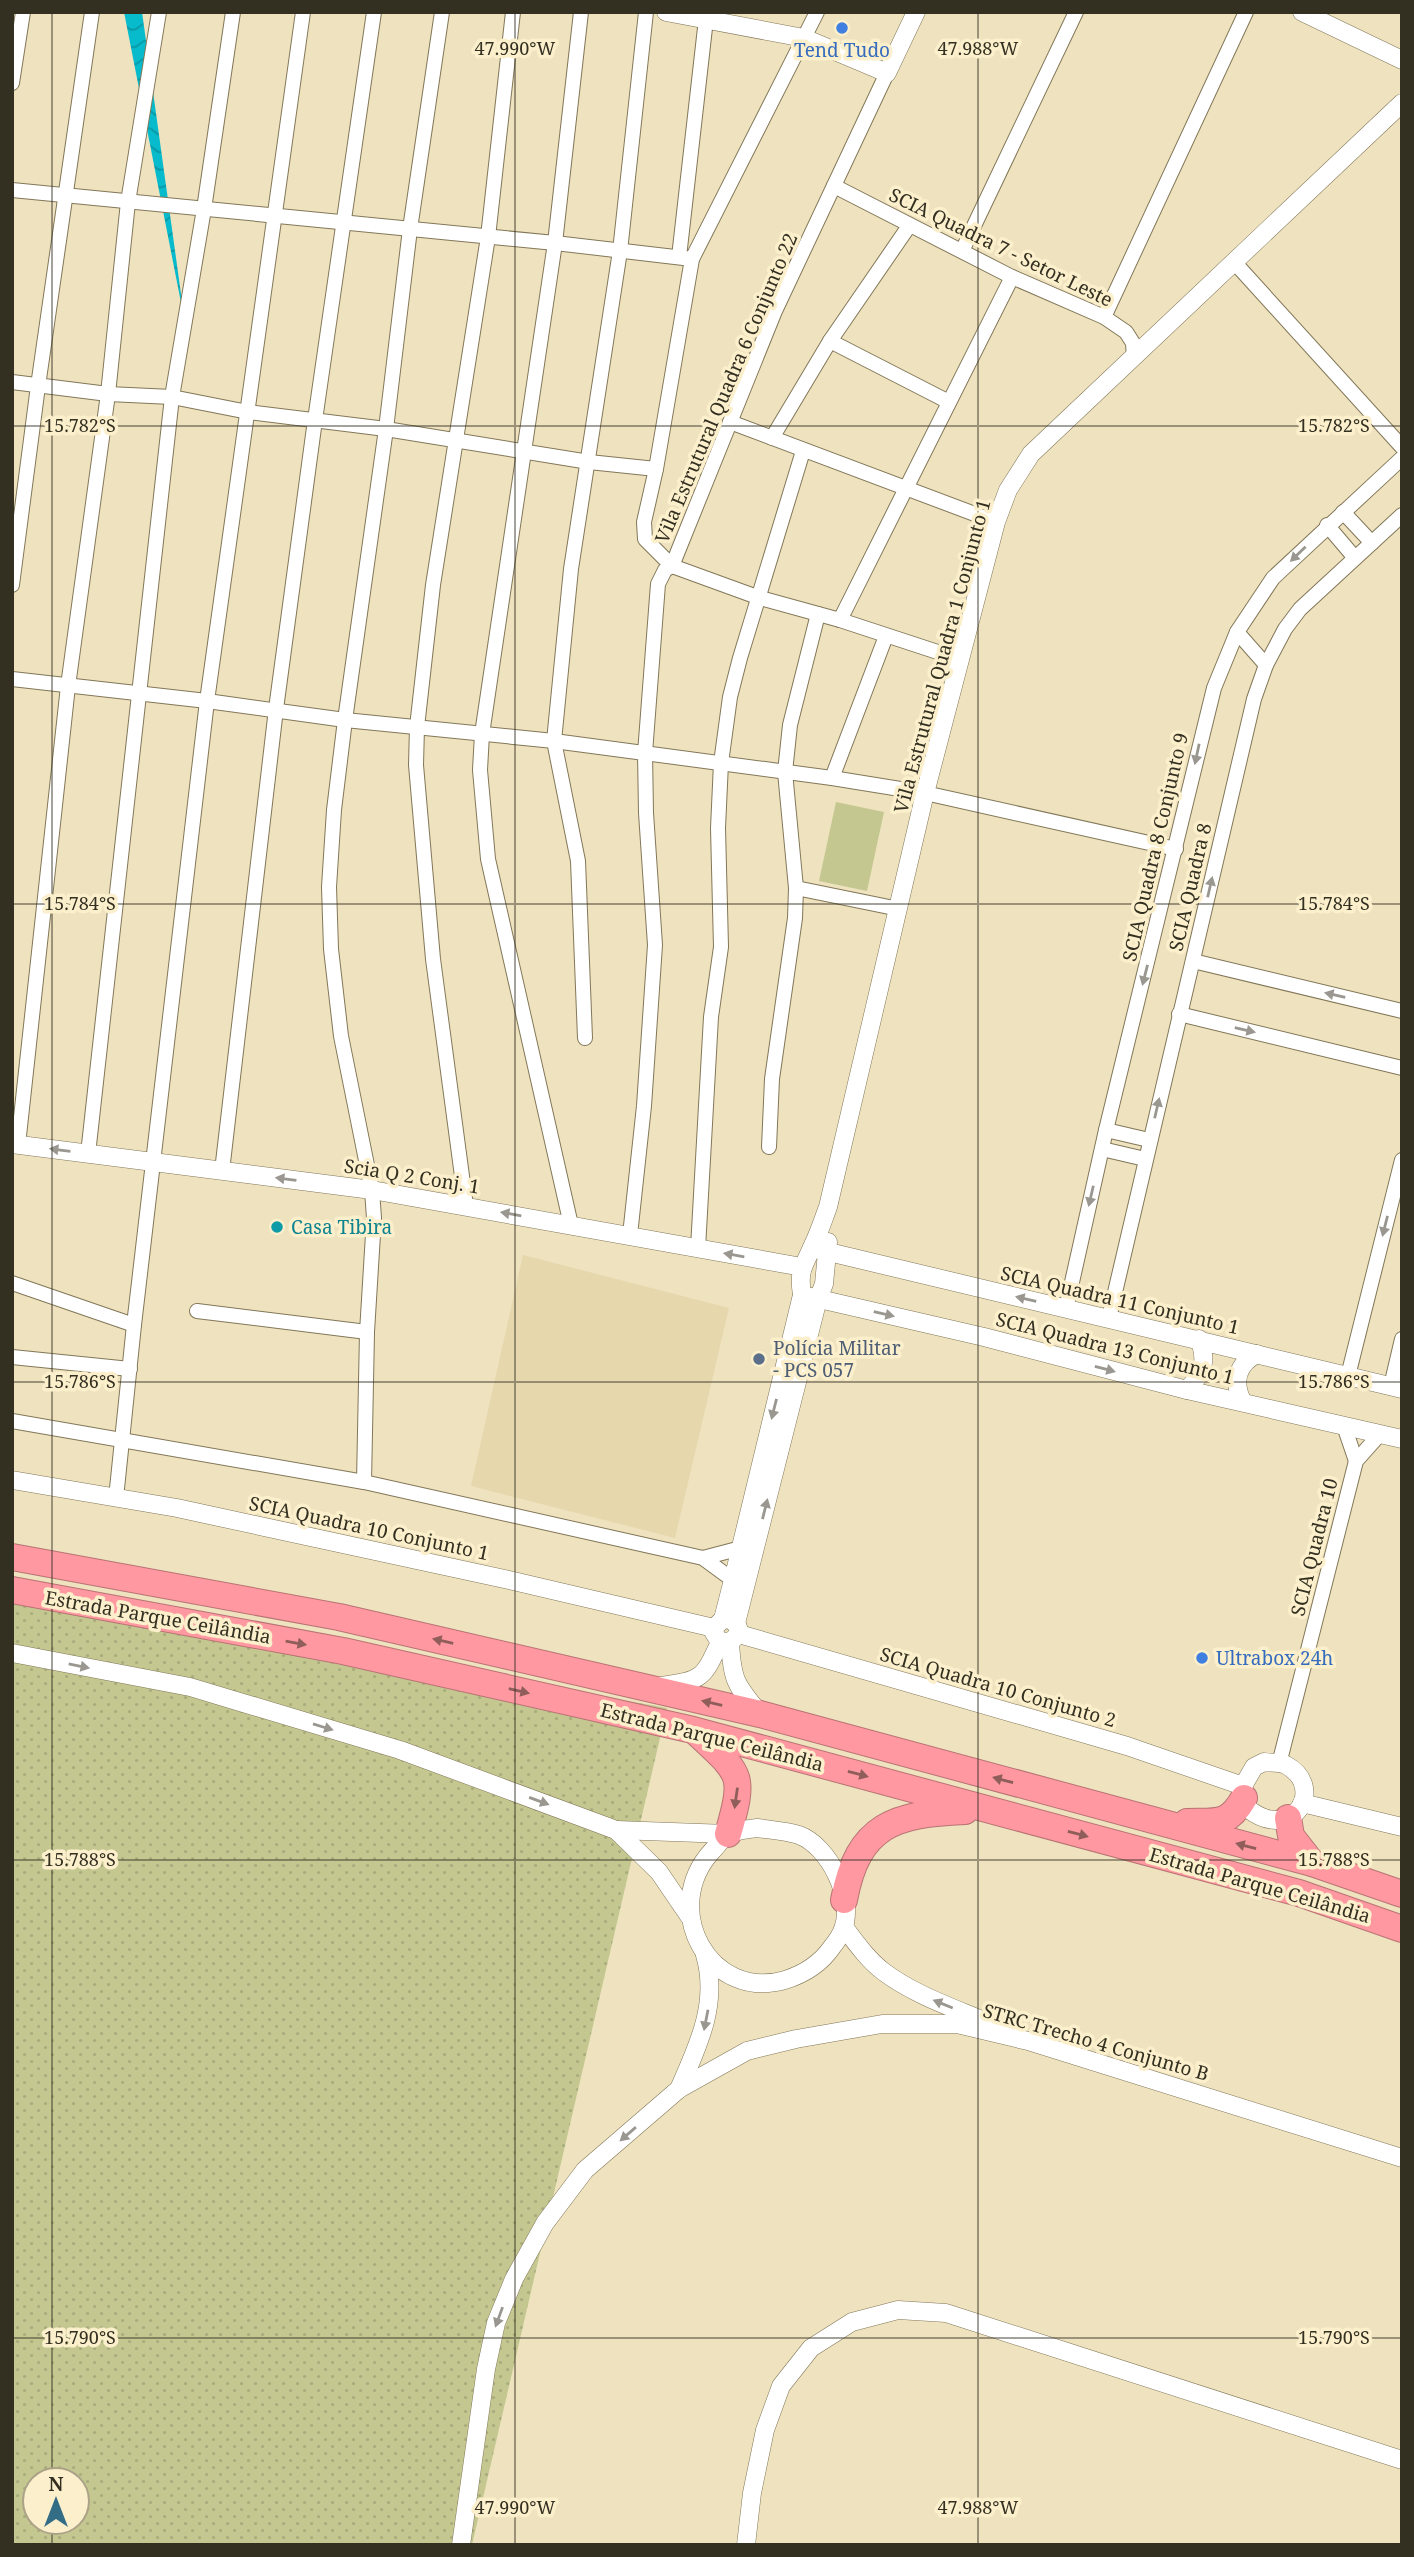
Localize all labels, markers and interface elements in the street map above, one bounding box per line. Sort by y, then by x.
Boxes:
marker: Tend Tudo [834,20,850,36]
text: 47.990°W [475,36,556,60]
text: 47.988°W [938,36,1019,60]
place label: Tend Tudo [794,37,890,63]
street label: SCIA Quadra 7 - Setor Leste [885,181,1117,313]
street label: Vila Estrutural Quadra 6 Conjunto 22 [649,229,803,547]
text: 15.782°S [44,413,116,437]
text: 15.782°S [1298,413,1370,437]
street label: Vila Estrutural Quadra 1 Conjunto 1 [888,496,996,816]
one-way arrow [1289,546,1306,563]
street label: SCIA Quadra 8 Conjunto 9 [1118,731,1192,963]
one-way arrow [1191,743,1202,765]
street label: SCIA Quadra 8 [1164,821,1216,953]
one-way arrow [1205,876,1216,898]
text: 15.784°S [44,891,116,915]
text: 15.784°S [1298,891,1370,915]
one-way arrow [1139,964,1150,986]
one-way arrow [1324,989,1346,1000]
one-way arrow [1234,1025,1256,1036]
one-way arrow [1152,1097,1163,1119]
one-way arrow [49,1145,71,1156]
street label: Scia Q 2 Conj. 1 [342,1152,482,1200]
one-way arrow [275,1174,297,1185]
one-way arrow [1086,1185,1097,1207]
one-way arrow [500,1208,522,1219]
place label: Casa Tibira [291,1214,392,1240]
one-way arrow [1379,1215,1390,1237]
marker: Casa Tibira [269,1219,285,1235]
one-way arrow [723,1249,745,1260]
street label: SCIA Quadra 11 Conjunto 1 [998,1260,1242,1340]
one-way arrow [1015,1293,1037,1304]
street label: SCIA Quadra 13 Conjunto 1 [993,1306,1237,1390]
one-way arrow [873,1309,895,1320]
place label: Polícia Militar - PCS 057 [773,1335,901,1383]
marker: Polícia Militar - PCS 057 [751,1351,767,1367]
one-way arrow [1094,1364,1116,1375]
text: 15.786°S [44,1369,116,1393]
text: 15.786°S [1298,1369,1370,1393]
one-way arrow [768,1398,779,1420]
street label: SCIA Quadra 10 [1284,1475,1344,1619]
street label: SCIA Quadra 10 Conjunto 1 [247,1490,491,1566]
one-way arrow [760,1498,771,1520]
street label: Estrada Parque Ceilândia [43,1584,273,1650]
one-way arrow [432,1635,454,1646]
one-way arrow [285,1638,307,1649]
street label: SCIA Quadra 10 Conjunto 2 [877,1641,1119,1733]
place label: Ultrabox 24h [1216,1645,1333,1671]
marker: Ultrabox 24h [1194,1650,1210,1666]
one-way arrow [68,1661,90,1672]
one-way arrow [508,1685,530,1696]
street label: Estrada Parque Ceilândia [598,1697,826,1777]
one-way arrow [701,1697,723,1708]
one-way arrow [313,1723,334,1733]
one-way arrow [847,1769,869,1780]
one-way arrow [992,1774,1014,1785]
one-way arrow [731,1787,742,1809]
one-way arrow [528,1796,549,1807]
one-way arrow [1068,1829,1089,1839]
one-way arrow [1235,1840,1257,1851]
street label: Estrada Parque Ceilândia [1146,1841,1374,1929]
text: 15.788°S [44,1847,116,1871]
text: 15.788°S [1298,1847,1370,1871]
street label: STRC Trecho 4 Conjunto B [980,1997,1212,2087]
one-way arrow [933,1998,954,2009]
one-way arrow [700,2009,711,2031]
one-way arrow [619,2125,636,2141]
one-way arrow [493,2307,504,2328]
text: 15.790°S [44,2325,116,2349]
text: 15.790°S [1298,2325,1370,2349]
north arrow [21,2466,91,2536]
text: N [49,2471,64,2497]
text: 47.990°W [475,2495,556,2519]
text: 47.988°W [938,2495,1019,2519]

